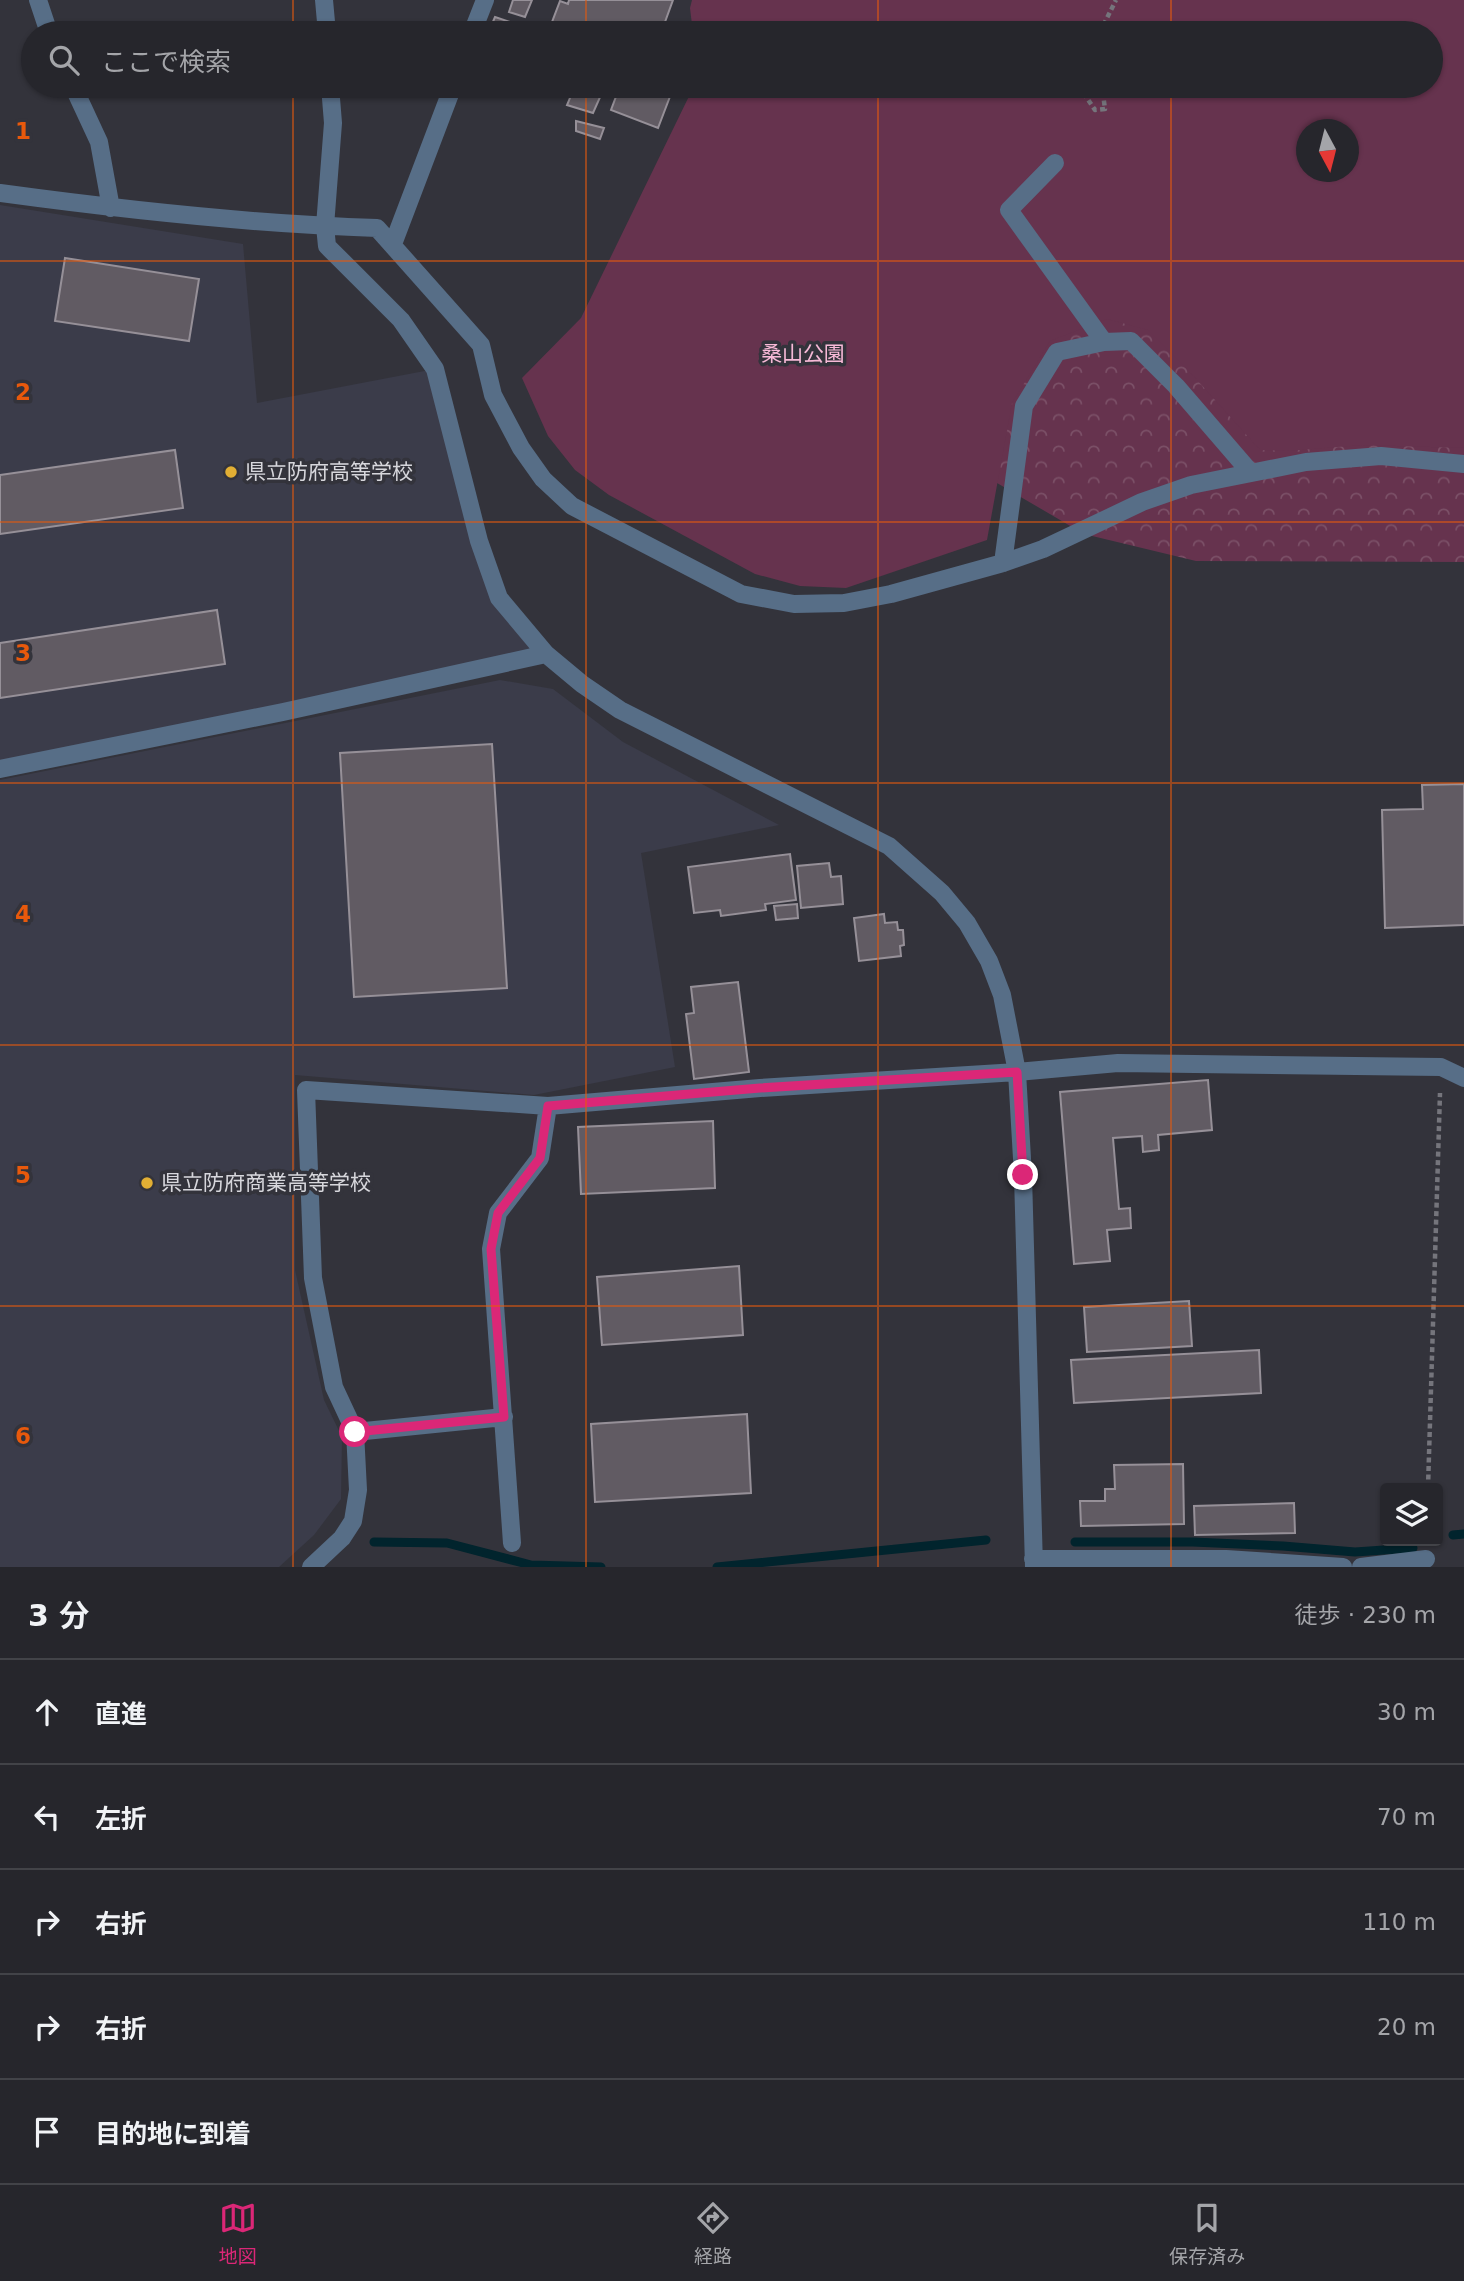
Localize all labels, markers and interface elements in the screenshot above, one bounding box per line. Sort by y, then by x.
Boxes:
search box [21,21,1443,98]
icon: search [45,41,83,79]
text: ここで検索 [101,47,231,77]
text: 1 [15,118,31,144]
north arrow [1296,119,1359,182]
park label: 桑山公園 [761,342,845,366]
text: 2 [15,379,31,405]
place label: 県立防府高等学校 [245,460,413,484]
marker: 県立防府高等学校 [223,464,239,480]
text: 3 [15,640,31,666]
text: 4 [15,901,31,927]
route end [1007,1159,1038,1190]
text: 5 [15,1162,31,1188]
place label: 県立防府商業高等学校 [161,1171,371,1195]
marker: 県立防府商業高等学校 [139,1175,155,1191]
route start [339,1416,370,1447]
text: 6 [15,1423,31,1449]
map controls [1380,1483,1443,1546]
button: layers [1380,1483,1443,1546]
text: 3 分 [28,1598,89,1633]
text: 徒歩 · 230 m [1294,1602,1436,1628]
icon: ahead [28,1693,66,1731]
text: 直進 [95,1699,147,1729]
text: 30 m [1377,1699,1436,1725]
icon: left [28,1798,66,1836]
text: 左折 [95,1804,147,1834]
text: 70 m [1377,1804,1436,1830]
icon: right [28,1903,66,1941]
text: 右折 [95,1909,147,1939]
text: 110 m [1362,1909,1436,1935]
icon: right [28,2008,66,2046]
text: 右折 [95,2014,147,2044]
text: 20 m [1377,2014,1436,2040]
icon: arrive [28,2113,66,2151]
text: 目的地に到着 [95,2119,251,2149]
tab: 地図 [219,2199,257,2268]
tab: 経路 [694,2199,732,2268]
tab: 保存済み [1169,2199,1245,2268]

